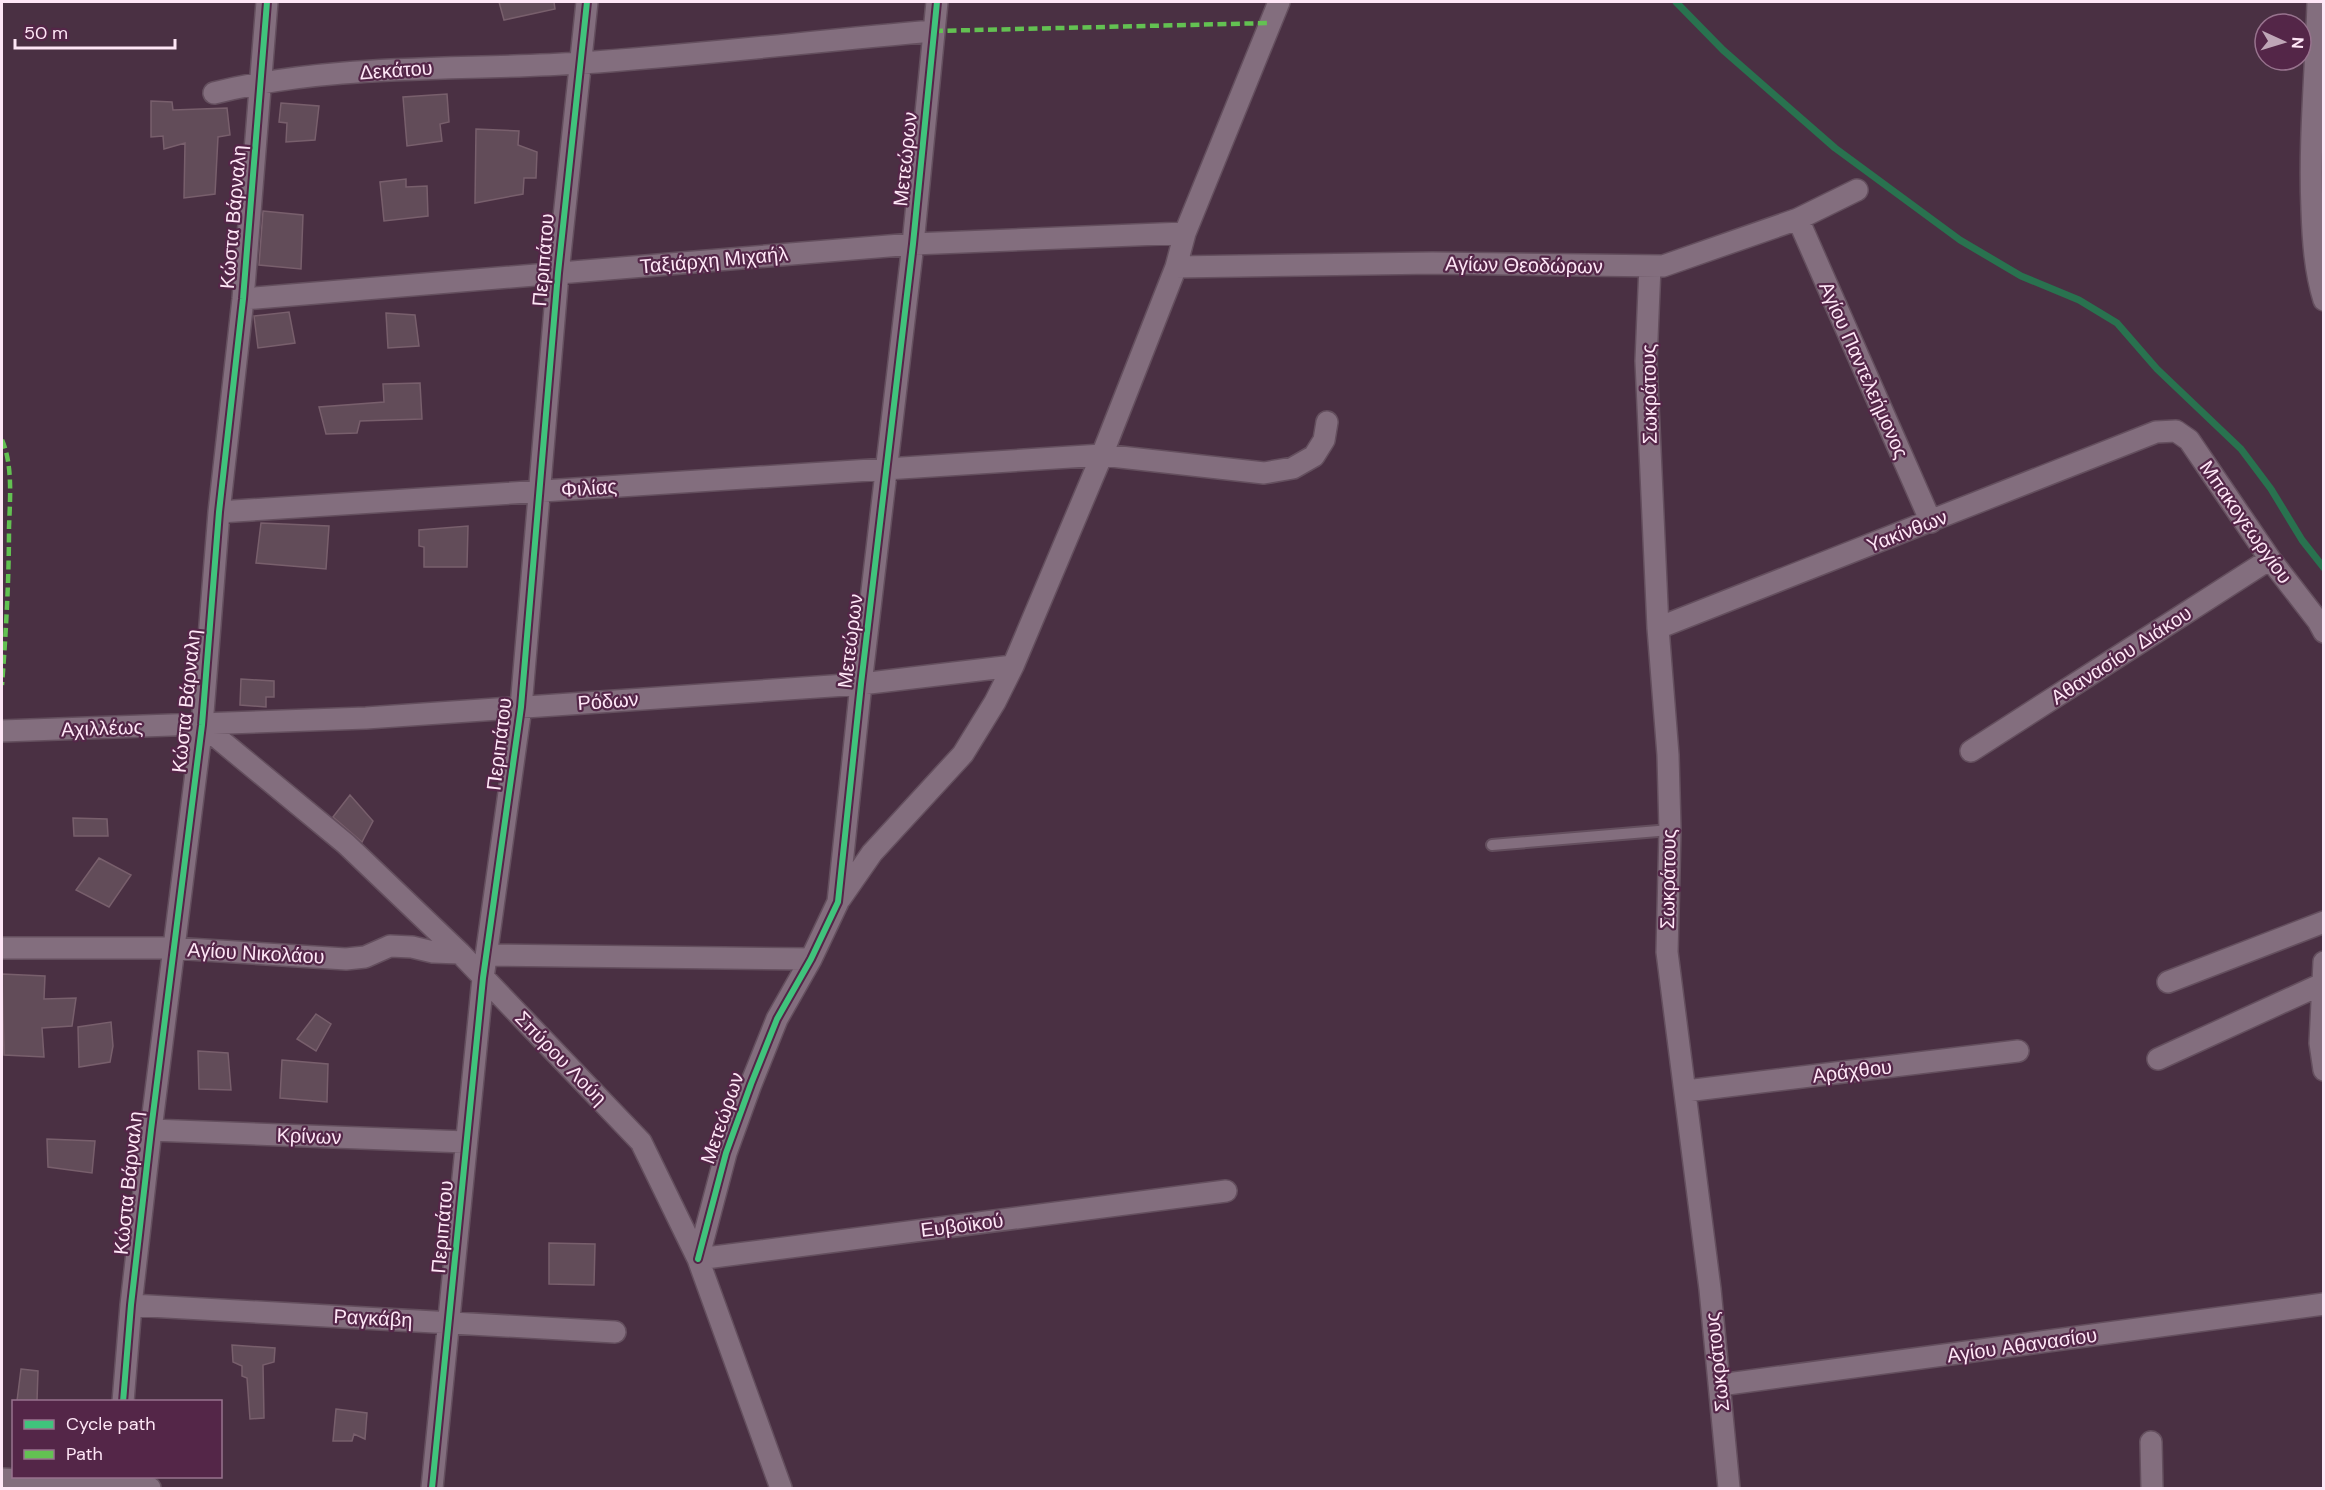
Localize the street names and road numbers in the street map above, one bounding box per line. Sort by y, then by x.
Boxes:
street label: Δεκάτου [359,54,433,86]
street label: Μετεώρων [887,110,923,208]
street label: Κώστα Βάρναλη [214,144,252,290]
street label: Περιπάτου [526,212,560,308]
street label: Ταξιάρχη Μιχαήλ [639,241,789,279]
street label: Αγίων Θεοδώρων [1445,251,1603,279]
street label: Αγίου Παντελεήμονος [1813,277,1915,463]
street label: Σωκράτους [1635,343,1663,444]
street label: Μπακογεωργίου [2194,455,2298,589]
street label: Φιλίας [560,473,618,503]
street label: Υακίνθων [1863,504,1951,558]
street label: Μετεώρων [831,592,869,690]
street label: Αθανασίου Διάκου [2046,600,2196,710]
street label: Κώστα Βάρναλη [166,628,206,774]
street label: Ρόδων [577,686,639,716]
street label: Περιπάτου [480,696,518,792]
street label: Αχιλλέως [61,714,144,742]
street label: Σωκράτους [1654,828,1682,929]
street label: Αγίου Νικολάου [187,936,325,970]
street label: Σπύρου Λούη [509,1005,613,1111]
street label: Αράχθου [1811,1053,1893,1089]
street label: Μετεώρων [694,1069,750,1167]
street label: Κώστα Βάρναλη [108,1110,148,1256]
street label: Κρίνων [276,1122,342,1150]
street label: Περιπάτου [425,1179,459,1275]
street label: Ευβοϊκού [919,1207,1005,1243]
street label: Ραγκάβη [333,1303,413,1333]
street label: Σωκράτους [1699,1310,1735,1413]
street label: Αγίου Αθανασίου [1945,1322,2099,1368]

